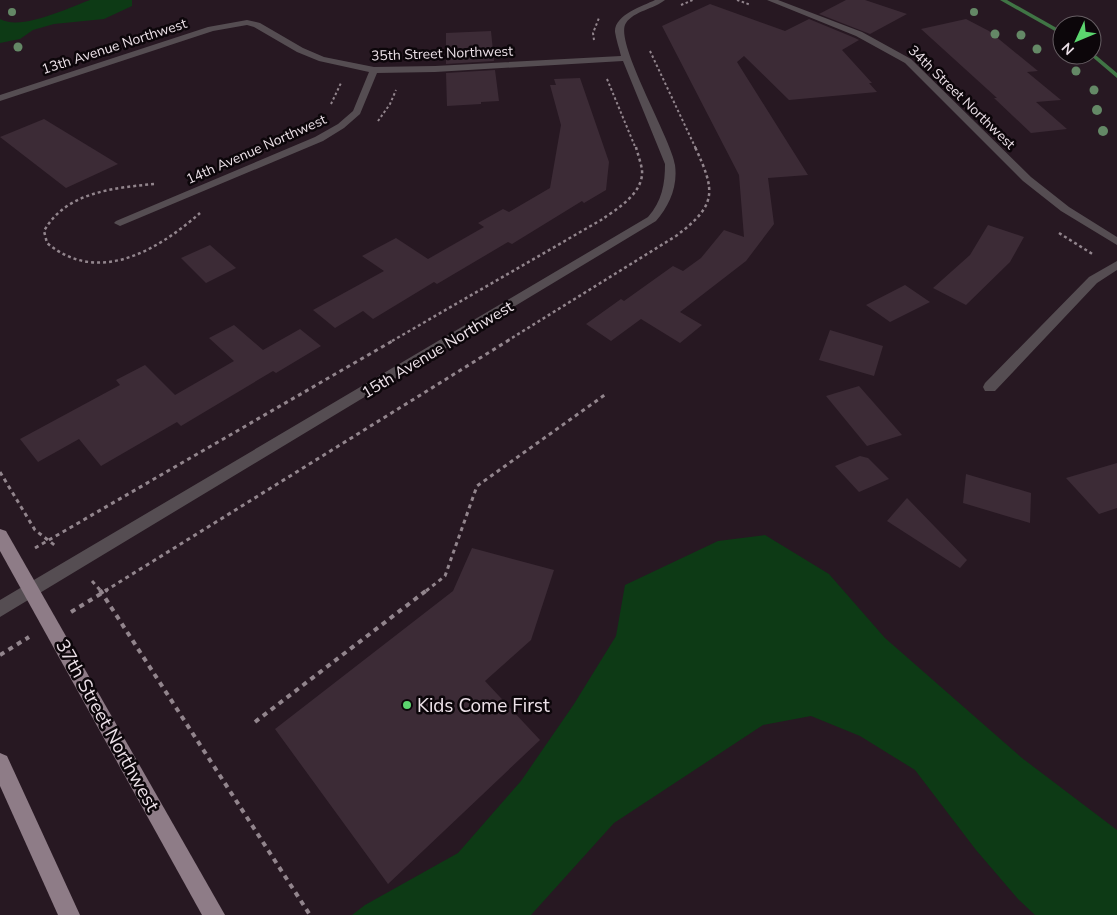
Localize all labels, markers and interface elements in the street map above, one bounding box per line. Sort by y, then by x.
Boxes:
street label: 13th Avenue Northwest [39,14,189,79]
north arrow [1052,15,1102,65]
text: N [1058,38,1078,59]
street label: 34th Street Northwest [904,41,1019,154]
street label: 35th Street Northwest [371,42,513,65]
street label: 14th Avenue Northwest [183,110,329,189]
street label: 15th Avenue Northwest [358,296,518,404]
street label: 37th Street Northwest [49,635,165,816]
place label: Kids Come First [417,693,550,719]
marker: Kids Come First [401,699,413,711]

